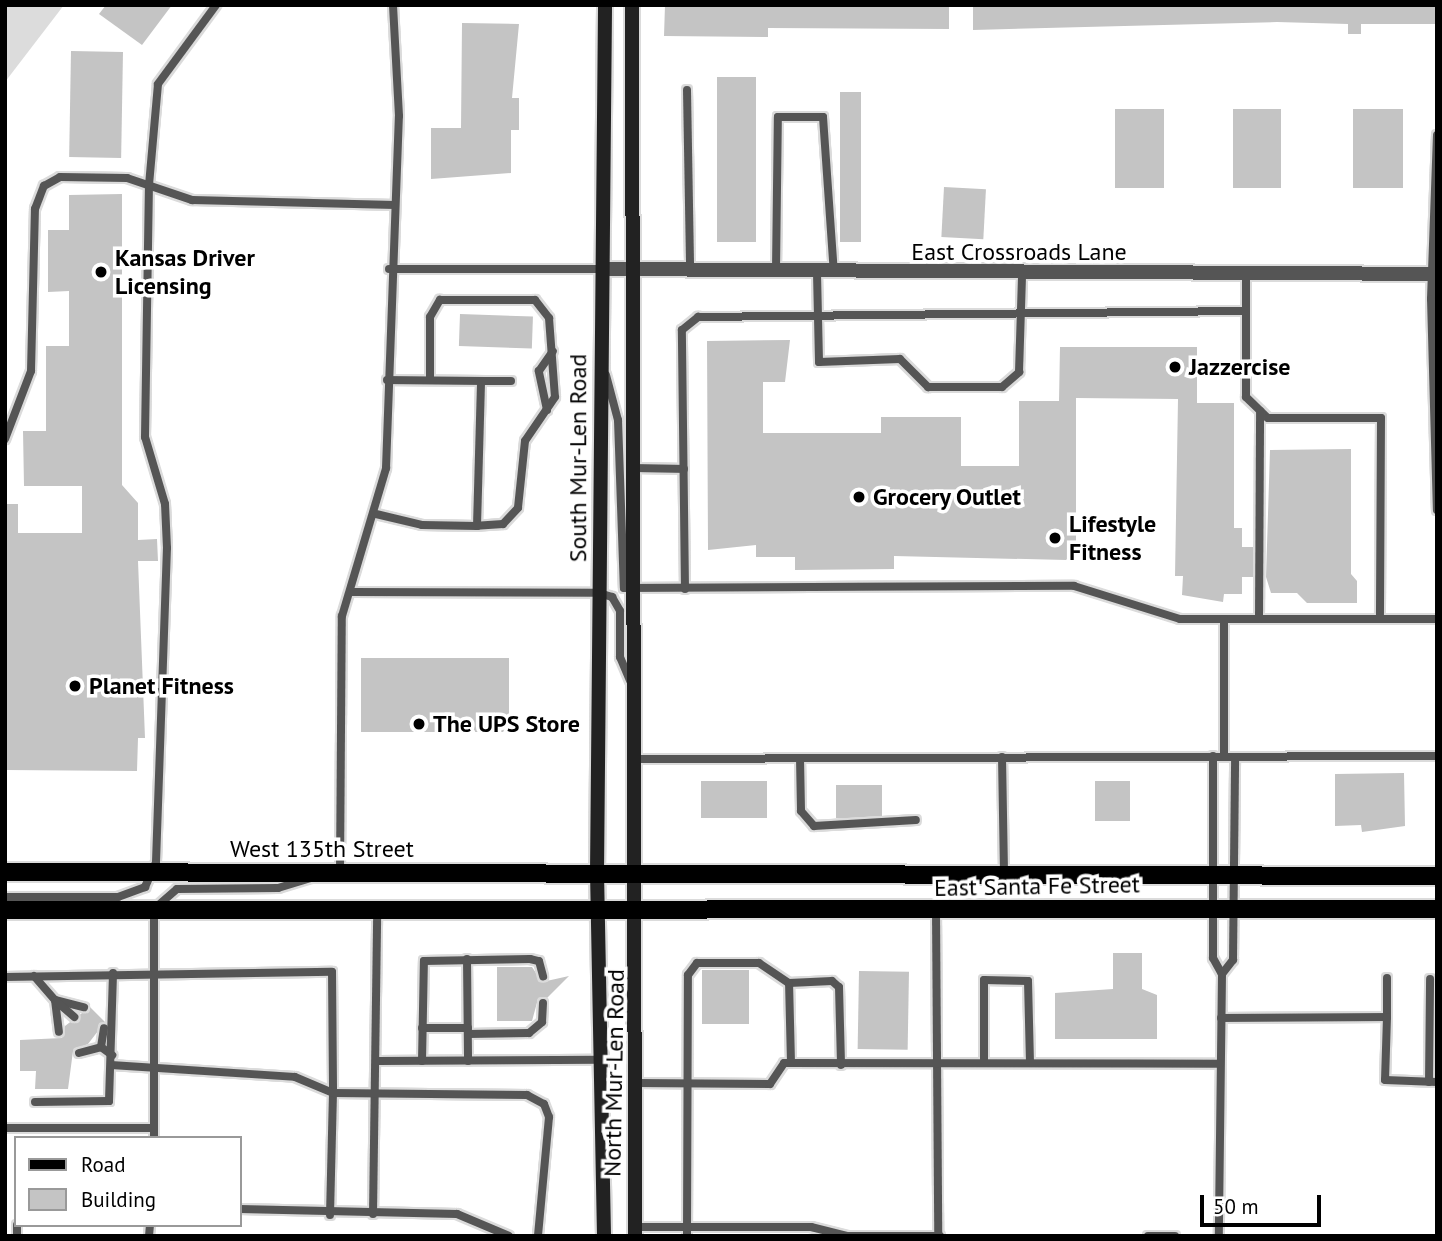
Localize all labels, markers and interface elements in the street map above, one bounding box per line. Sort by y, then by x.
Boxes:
street label: East Crossroads Lane [911,238,1127,266]
place label: Kansas Driver Licensing [115,244,255,300]
marker: Kansas Driver Licensing [93,264,109,280]
place label: Jazzercise [1189,353,1290,381]
street label: South Mur-Len Road [564,354,592,562]
marker: Jazzercise [1167,359,1183,375]
place label: Grocery Outlet [873,483,1022,511]
marker: Grocery Outlet [851,489,867,505]
place label: Lifestyle Fitness [1069,510,1156,566]
marker: Lifestyle Fitness [1047,530,1063,546]
place label: Planet Fitness [89,672,234,700]
marker: Planet Fitness [67,678,83,694]
place label: The UPS Store [433,710,580,738]
marker: The UPS Store [411,716,427,732]
street label: West 135th Street [230,835,414,863]
street label: East Santa Fe Street [934,870,1140,902]
street label: North Mur-Len Road [598,969,630,1177]
legend [14,1136,242,1227]
text: Road [81,1151,125,1178]
scale bar [1204,1182,1325,1226]
text: Building [81,1186,156,1213]
text: 50 m [1213,1193,1259,1220]

